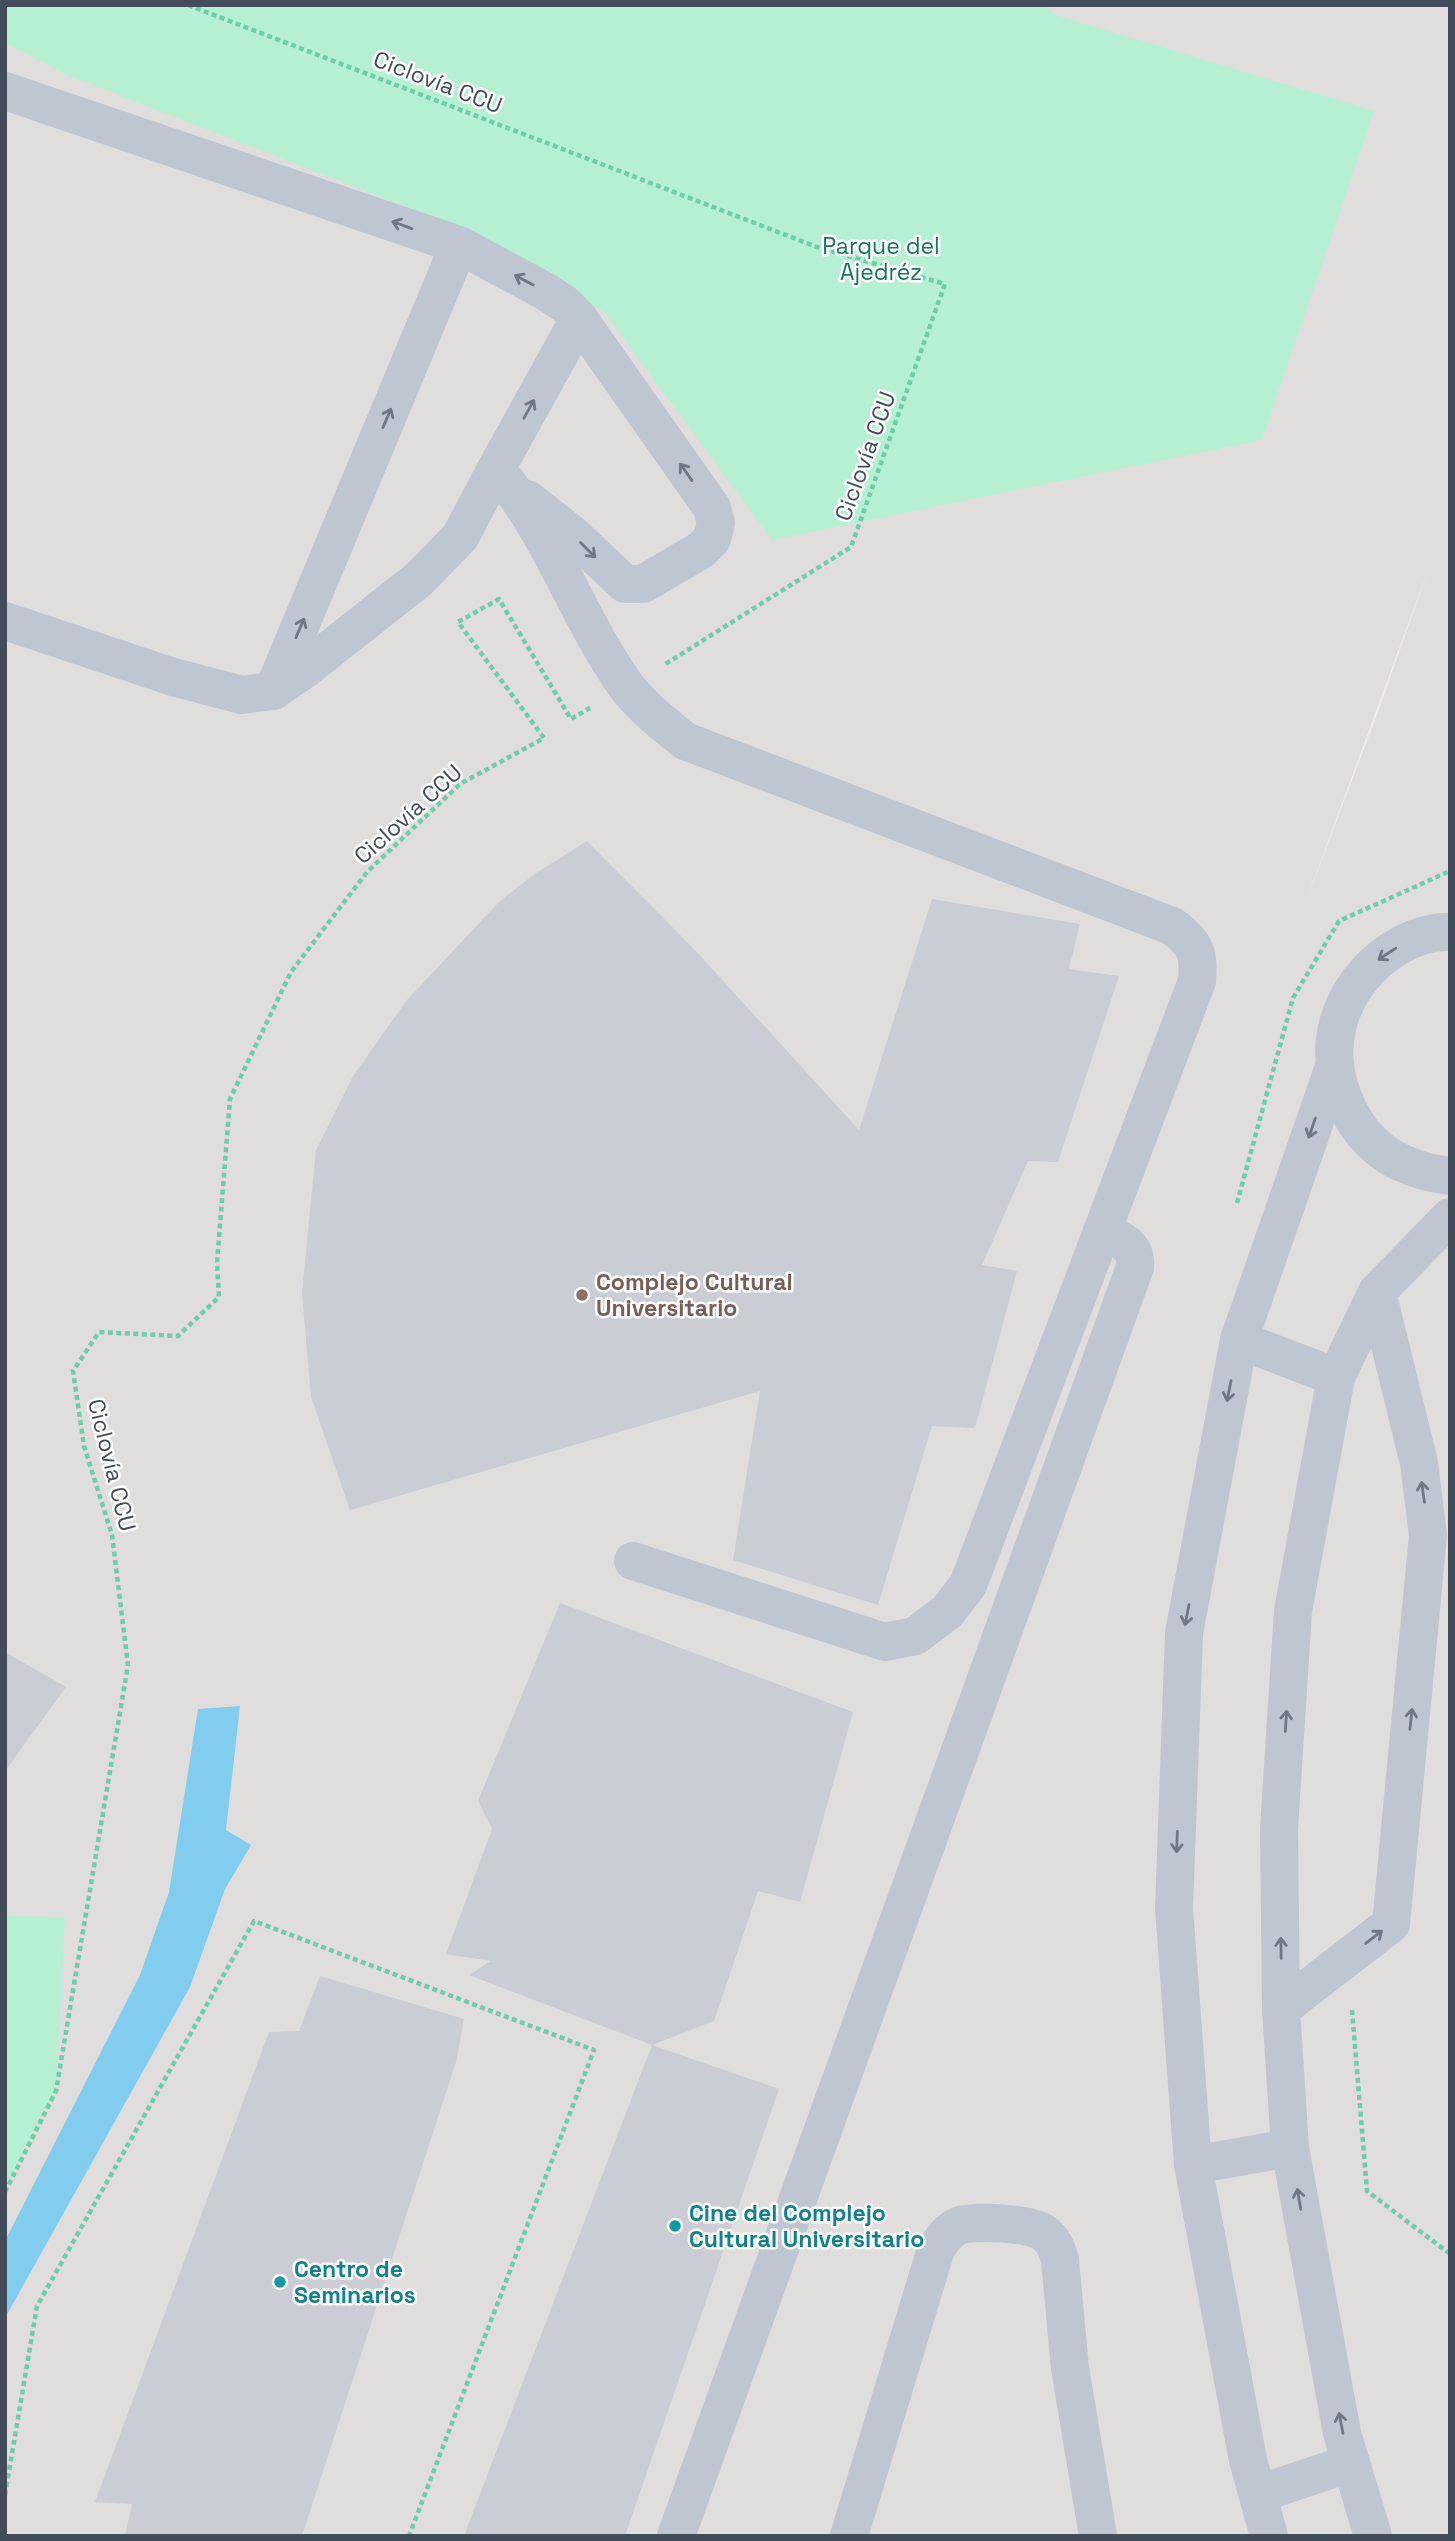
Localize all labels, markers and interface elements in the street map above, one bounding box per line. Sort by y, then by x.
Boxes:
street label: Ciclovía CCU [369,44,507,120]
one-way arrow [391,218,413,230]
park label: Parque del Ajedréz [822,231,940,287]
one-way arrow [514,272,535,286]
street label: Ciclovía CCU [828,387,902,525]
one-way arrow [523,399,536,420]
one-way arrow [381,407,394,429]
one-way arrow [679,463,693,482]
one-way arrow [580,541,597,558]
one-way arrow [294,617,307,639]
street label: Ciclovía CCU [348,757,468,871]
one-way arrow [1377,948,1397,962]
one-way arrow [1305,1117,1317,1139]
place label: Complejo Cultural Universitario [596,1267,793,1323]
marker: Complejo Cultural Universitario [574,1287,590,1303]
one-way arrow [1222,1379,1236,1402]
street label: Ciclovía CCU [81,1396,143,1534]
one-way arrow [1416,1482,1429,1504]
one-way arrow [1180,1603,1194,1626]
one-way arrow [1405,1708,1418,1731]
one-way arrow [1280,1710,1293,1733]
one-way arrow [1170,1830,1183,1853]
one-way arrow [1364,1929,1383,1944]
one-way arrow [1274,1937,1287,1960]
one-way arrow [1292,2188,1306,2211]
place label: Cine del Complejo Cultural Universitario [689,2198,924,2254]
marker: Cine del Complejo Cultural Universitario [667,2218,683,2234]
place label: Centro de Seminarios [294,2254,416,2310]
marker: Centro de Seminarios [272,2274,288,2290]
one-way arrow [1333,2412,1347,2435]

